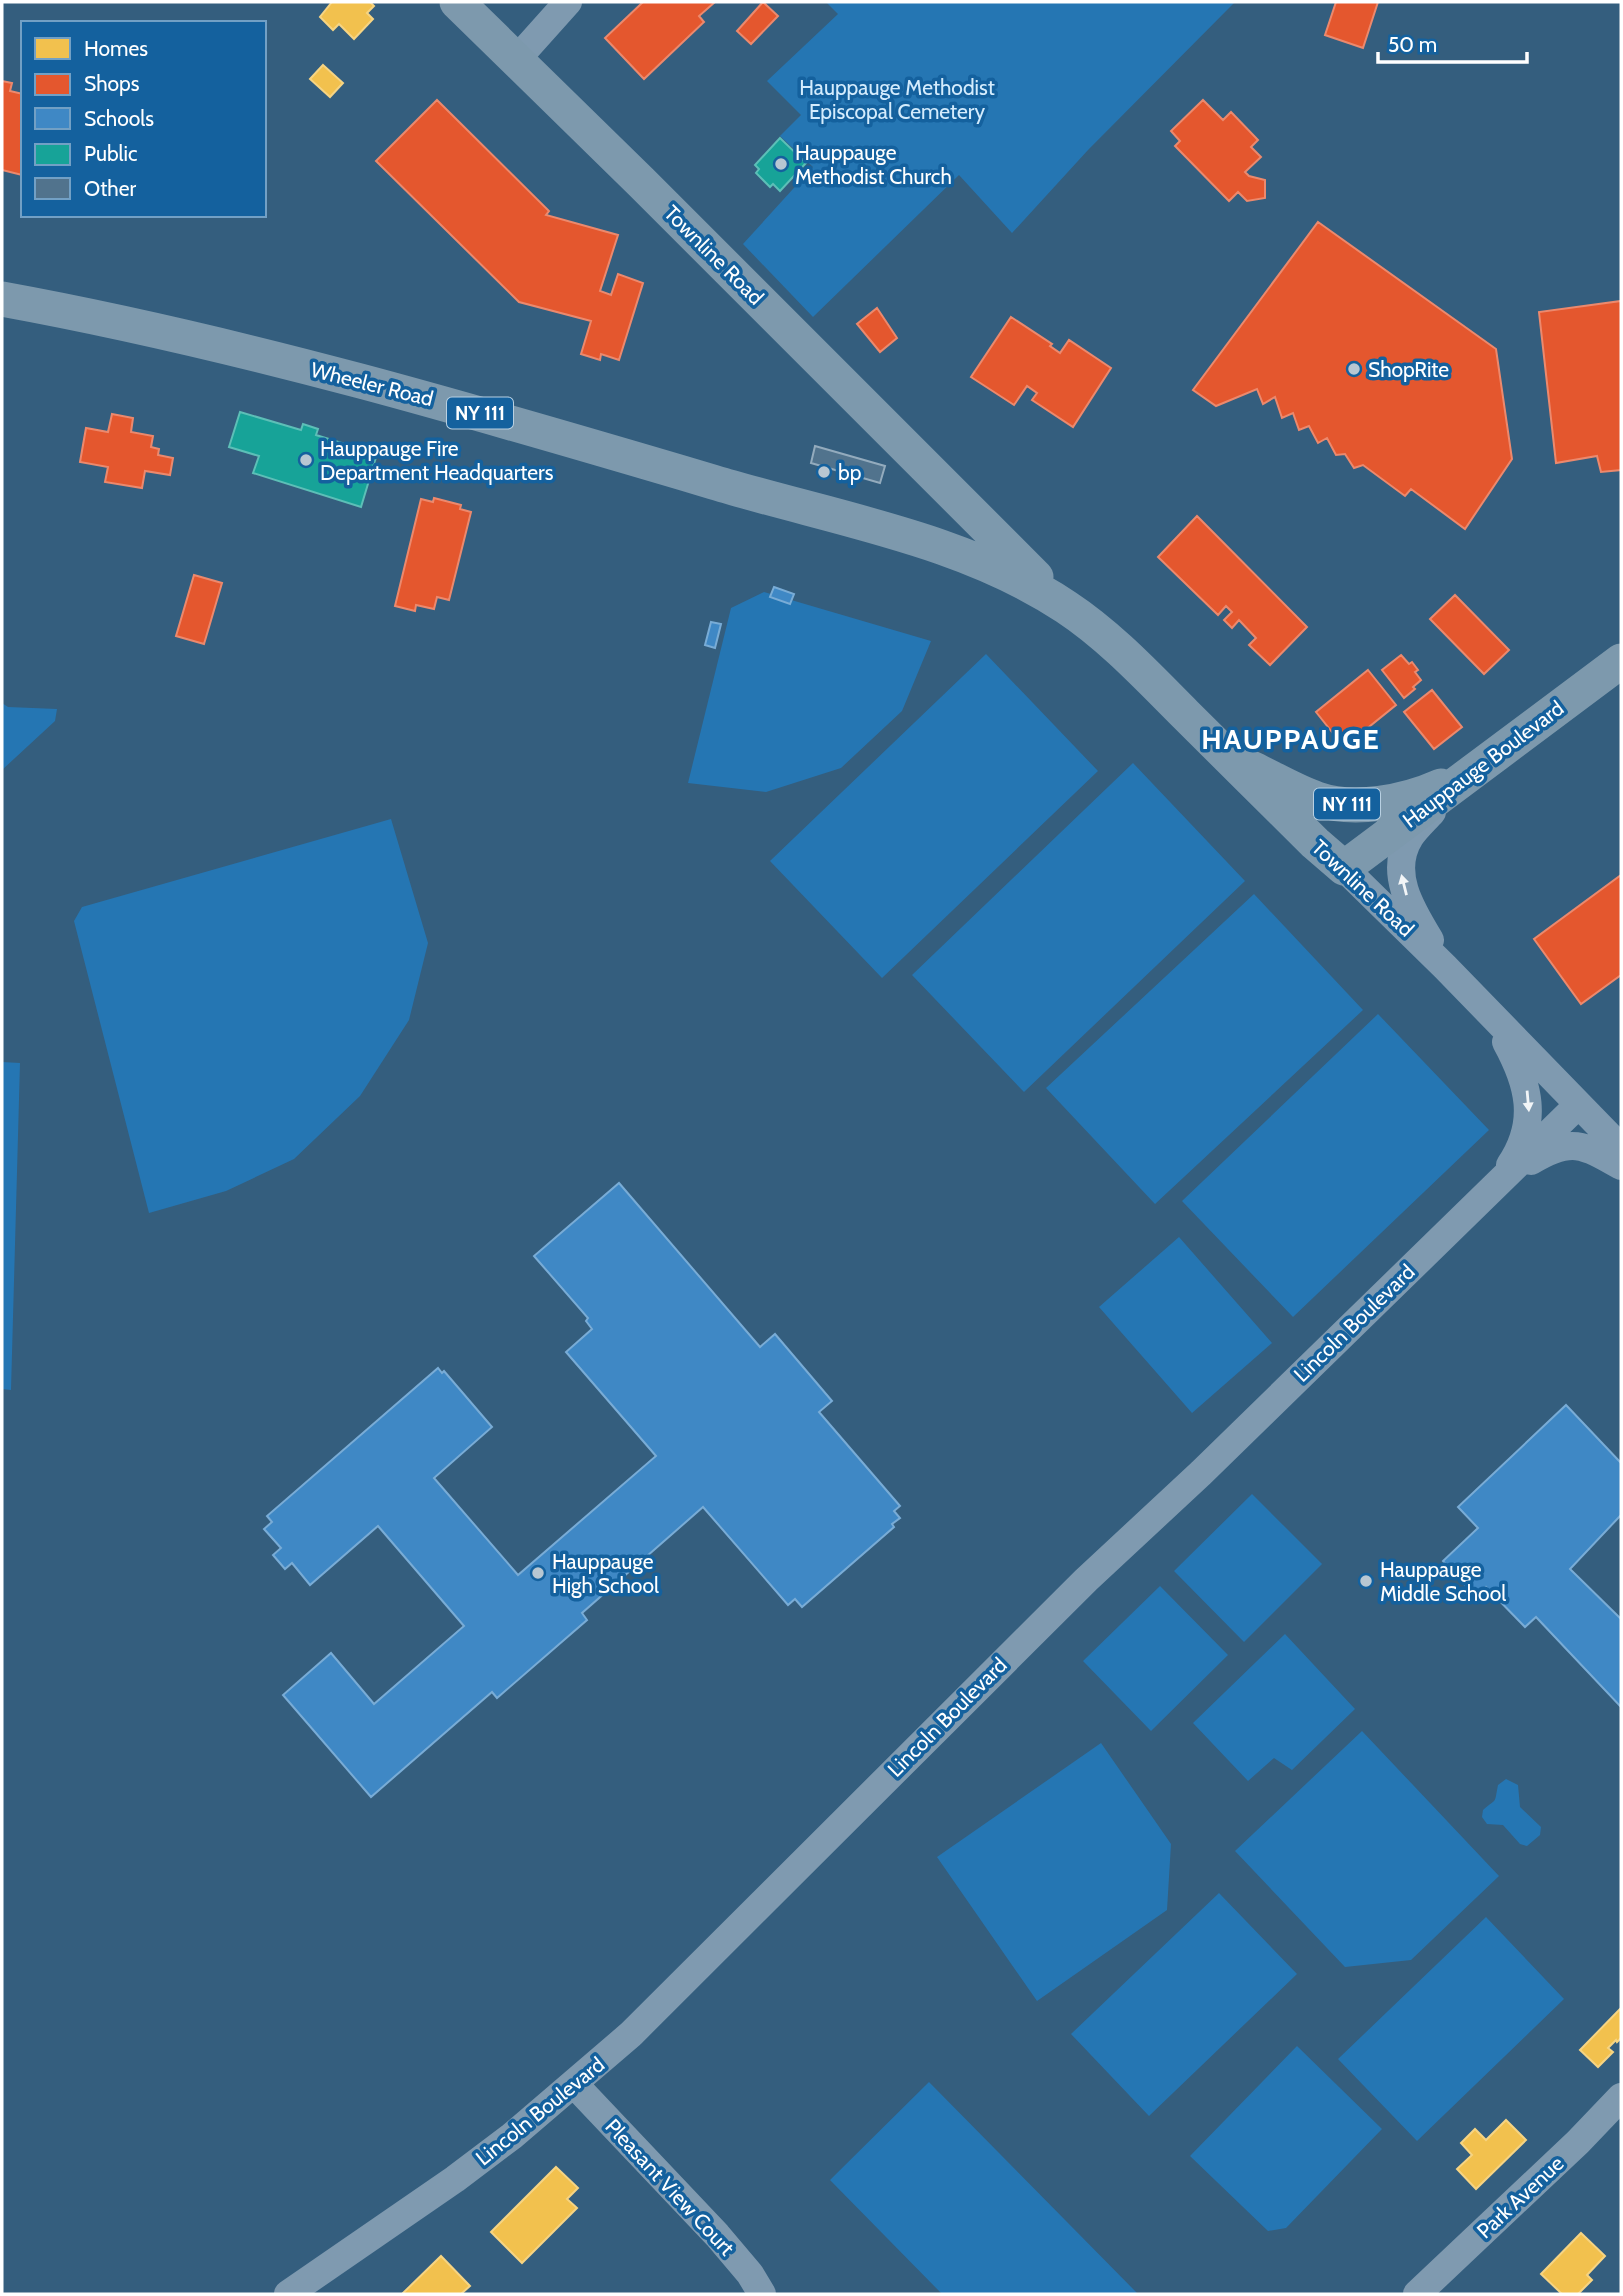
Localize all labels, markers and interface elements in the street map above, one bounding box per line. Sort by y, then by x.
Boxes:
legend [21,21,266,217]
scale bar [1378,21,1527,65]
text: 50 m [1388,32,1437,57]
text: Homes [84,36,148,61]
text: Shops [84,71,140,96]
park label: Hauppauge Methodist Episcopal Cemetery [799,75,995,124]
text: Schools [84,106,154,131]
place label: Hauppauge Methodist Church [795,140,952,189]
text: Public [84,141,138,166]
marker: Hauppauge Methodist Church [773,156,789,172]
text: Other [84,176,136,201]
street label: Townline Road [659,200,769,310]
street label: Wheeler Road [308,357,436,411]
place label: ShopRite [1368,357,1449,382]
marker: ShopRite [1346,361,1362,377]
road number: NY 111 [447,398,513,428]
place label: Hauppauge Fire Department Headquarters [320,436,554,485]
marker: Hauppauge Fire Department Headquarters [298,452,314,468]
place label: bp [838,460,861,485]
marker: bp [816,464,832,480]
street label: Hauppauge Boulevard [1398,695,1568,833]
district label: HAUPPAUGE [1201,722,1381,756]
road number: NY 111 [1314,789,1380,820]
street label: Townline Road [1307,834,1419,942]
one-way arrow [1398,873,1409,895]
one-way arrow [1523,1090,1534,1112]
street label: Lincoln Boulevard [1288,1259,1420,1387]
place label: Hauppauge High School [552,1549,659,1598]
place label: Hauppauge Middle School [1380,1557,1506,1606]
marker: Hauppauge High School [530,1565,546,1581]
marker: Hauppauge Middle School [1358,1573,1374,1589]
street label: Lincoln Boulevard [882,1652,1012,1782]
street label: Lincoln Boulevard [471,2052,609,2170]
street label: Pleasant View Court [600,2114,740,2260]
street label: Park Avenue [1472,2150,1569,2243]

